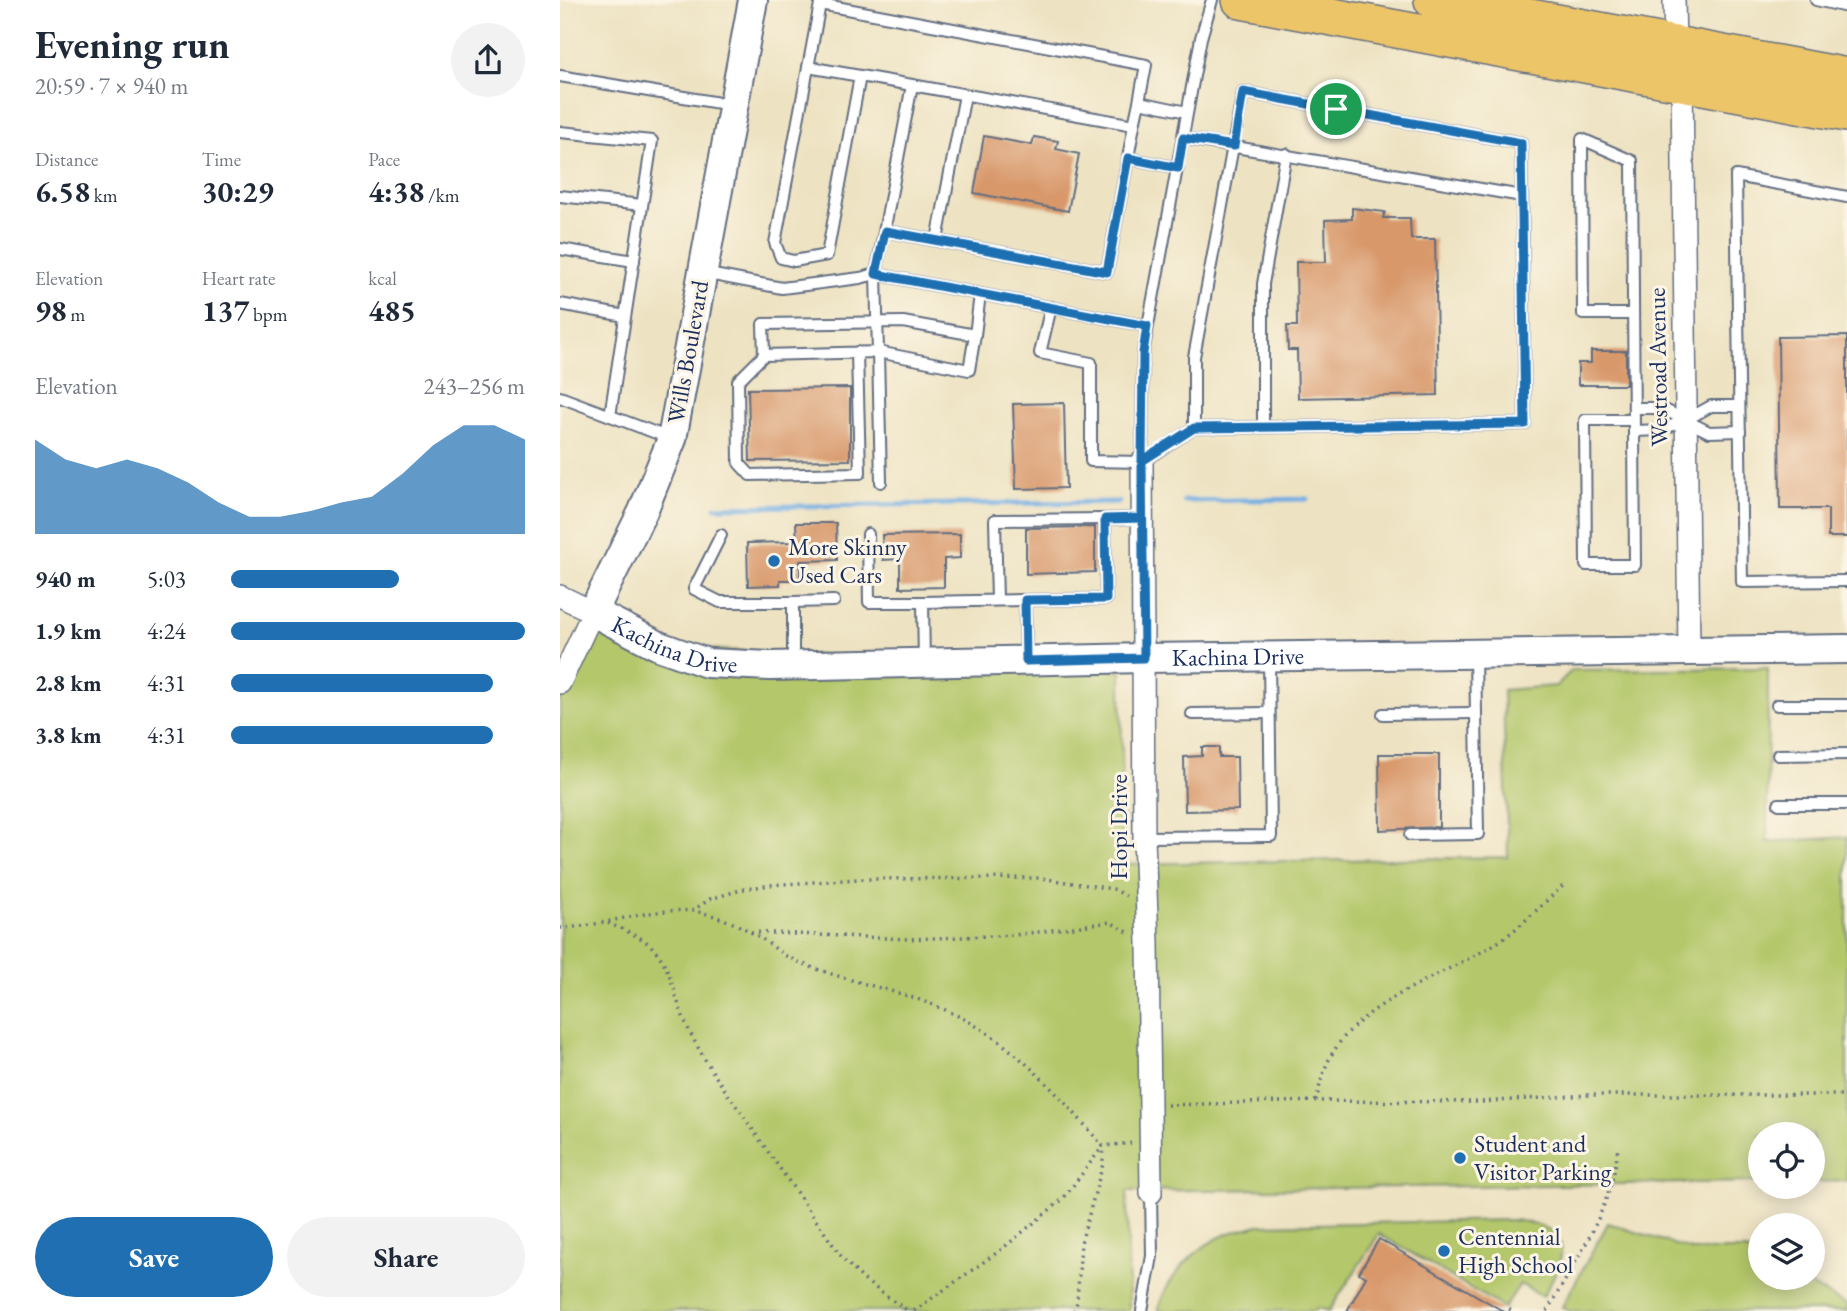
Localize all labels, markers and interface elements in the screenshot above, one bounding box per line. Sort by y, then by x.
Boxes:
text: Evening run [35,20,230,69]
button: share [451,23,525,97]
text: 20:59 · 7 × 940 m [35,71,188,101]
pin [1306,79,1366,139]
icon: arrive [1317,90,1355,128]
text: Distance [35,147,98,172]
text: Time [202,147,241,172]
text: Pace [368,147,400,172]
text: 6.58 [35,172,90,211]
text: 30:29 [202,172,274,211]
text: 4:38 [368,172,424,211]
text: km [90,183,118,208]
text: /km [424,183,459,208]
text: Elevation [35,266,103,291]
text: Heart rate [202,266,275,291]
text: kcal [368,266,397,291]
street label: Wills Boulevard [660,277,716,426]
street label: Westroad Avenue [1641,287,1674,447]
text: 98 [35,291,67,330]
text: 137 [202,291,249,330]
text: 485 [368,291,416,330]
text: m [67,302,85,327]
text: bpm [249,302,288,327]
text: Elevation [35,371,118,401]
text: 243–256 m [424,371,525,401]
place label: More Skinny Used Cars [788,531,907,590]
marker: More Skinny Used Cars [766,553,782,569]
text: 940 m [35,564,96,594]
text: 5:03 [147,564,186,594]
street label: Kachina Drive [607,608,738,679]
text: 1.9 km [35,616,102,646]
text: 4:24 [147,616,186,646]
street label: Kachina Drive [1172,640,1304,673]
text: 2.8 km [35,668,102,698]
text: 4:31 [147,668,186,698]
text: 3.8 km [35,720,102,750]
text: 4:31 [147,720,186,750]
street label: Hopi Drive [1103,774,1134,880]
map controls [1748,1122,1825,1290]
button: locate [1748,1122,1825,1199]
place label: Student and Visitor Parking [1474,1128,1612,1187]
marker: Student and Visitor Parking [1452,1150,1468,1166]
button: layers [1748,1213,1825,1290]
button: Save [35,1217,273,1297]
button: Share [287,1217,525,1297]
place label: Centennial High School [1458,1221,1574,1280]
marker: Centennial High School [1436,1243,1452,1259]

